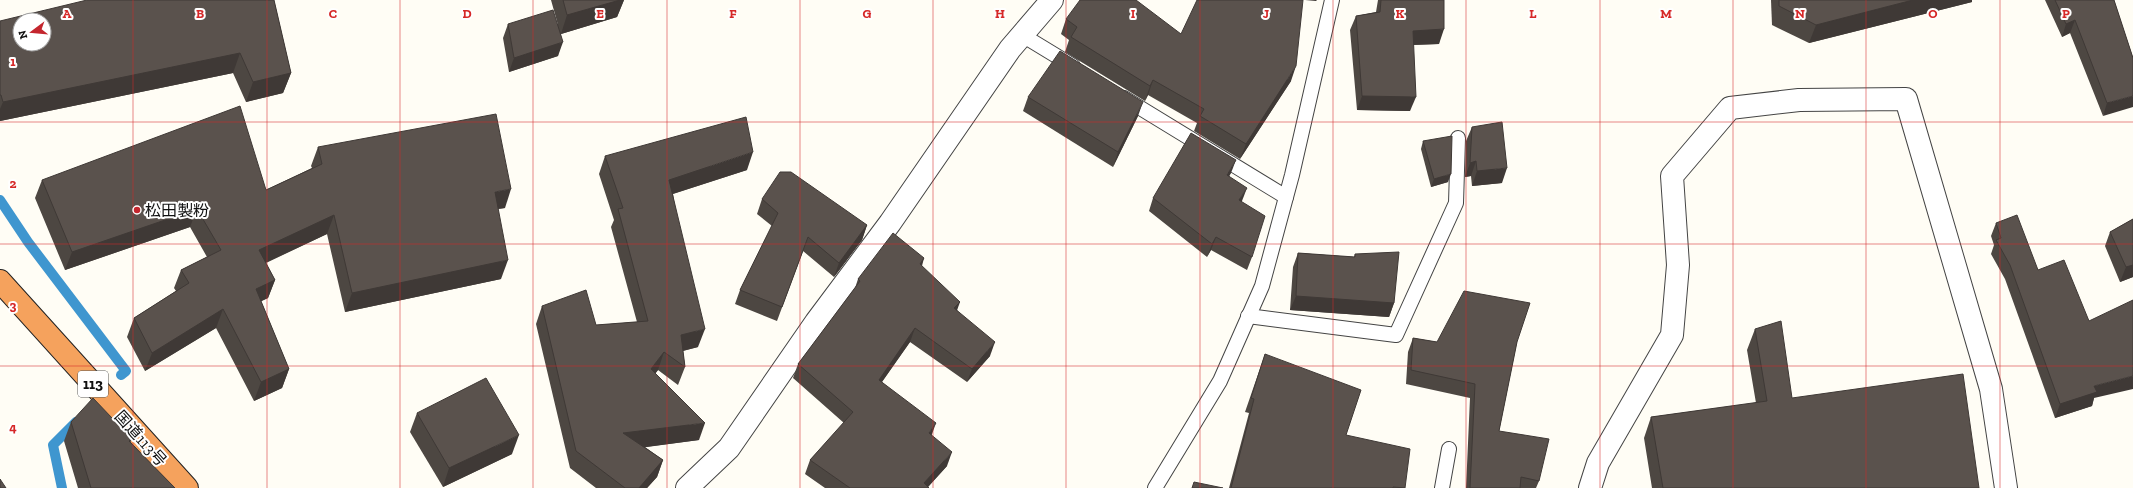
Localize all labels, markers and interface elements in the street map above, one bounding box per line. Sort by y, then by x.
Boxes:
text: A [63,6,72,21]
text: B [196,6,204,21]
text: C [329,6,337,21]
text: D [462,6,472,21]
text: E [596,6,604,21]
text: F [729,6,737,21]
text: G [863,6,872,21]
text: H [995,6,1005,21]
text: I [1131,6,1136,21]
text: J [1263,6,1269,21]
text: K [1396,6,1405,21]
text: L [1529,6,1537,21]
text: M [1660,6,1672,21]
text: N [1795,6,1805,21]
text: O [1928,6,1938,21]
text: P [2062,6,2070,21]
north arrow [12,12,52,52]
text: N [15,28,30,40]
text: 1 [10,54,16,69]
text: 2 [10,176,17,191]
place label: 松田製粉 [145,201,209,220]
marker: 松田製粉 [132,205,142,215]
text: 3 [10,298,17,313]
road number: 113 [78,371,108,397]
street label: 国道113号 [111,407,170,470]
text: 4 [9,420,17,435]

